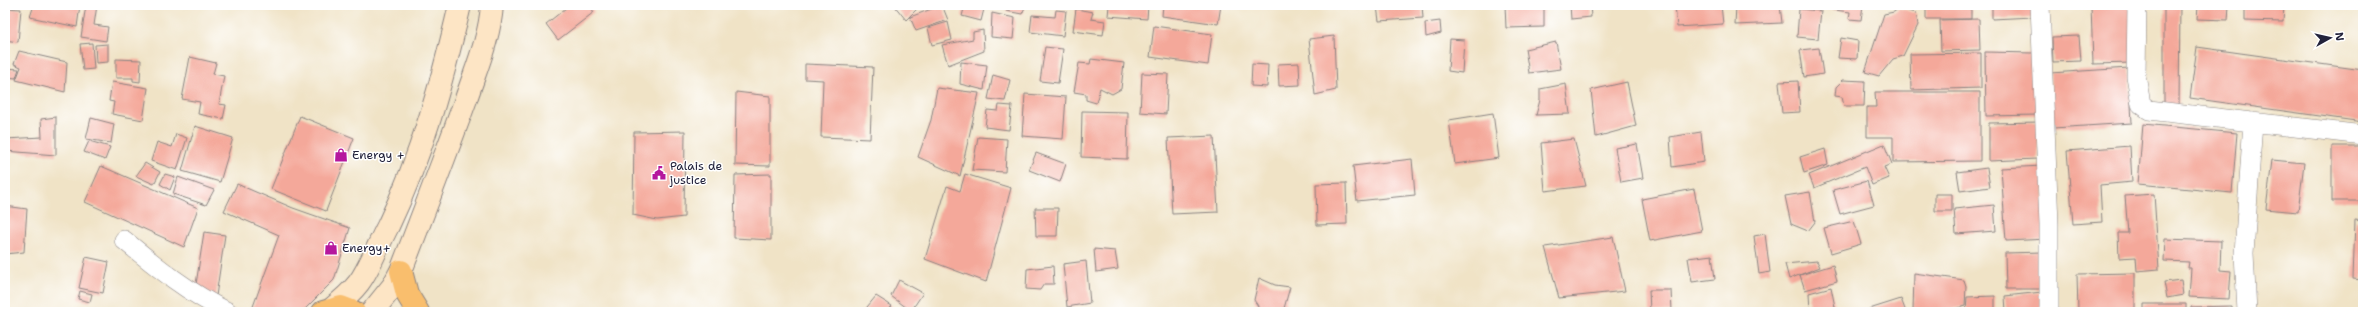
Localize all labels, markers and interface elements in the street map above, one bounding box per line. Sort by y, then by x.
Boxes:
north arrow [2310,18,2350,58]
text: N [2331,31,2347,42]
shop icon: Energy + [333,147,349,163]
place label: Energy + [352,147,405,163]
place label: Palais de justice [669,158,722,188]
public building icon: Palais de justice [651,165,667,181]
shop icon: Energy+ [323,240,339,256]
place label: Energy+ [342,240,391,256]

